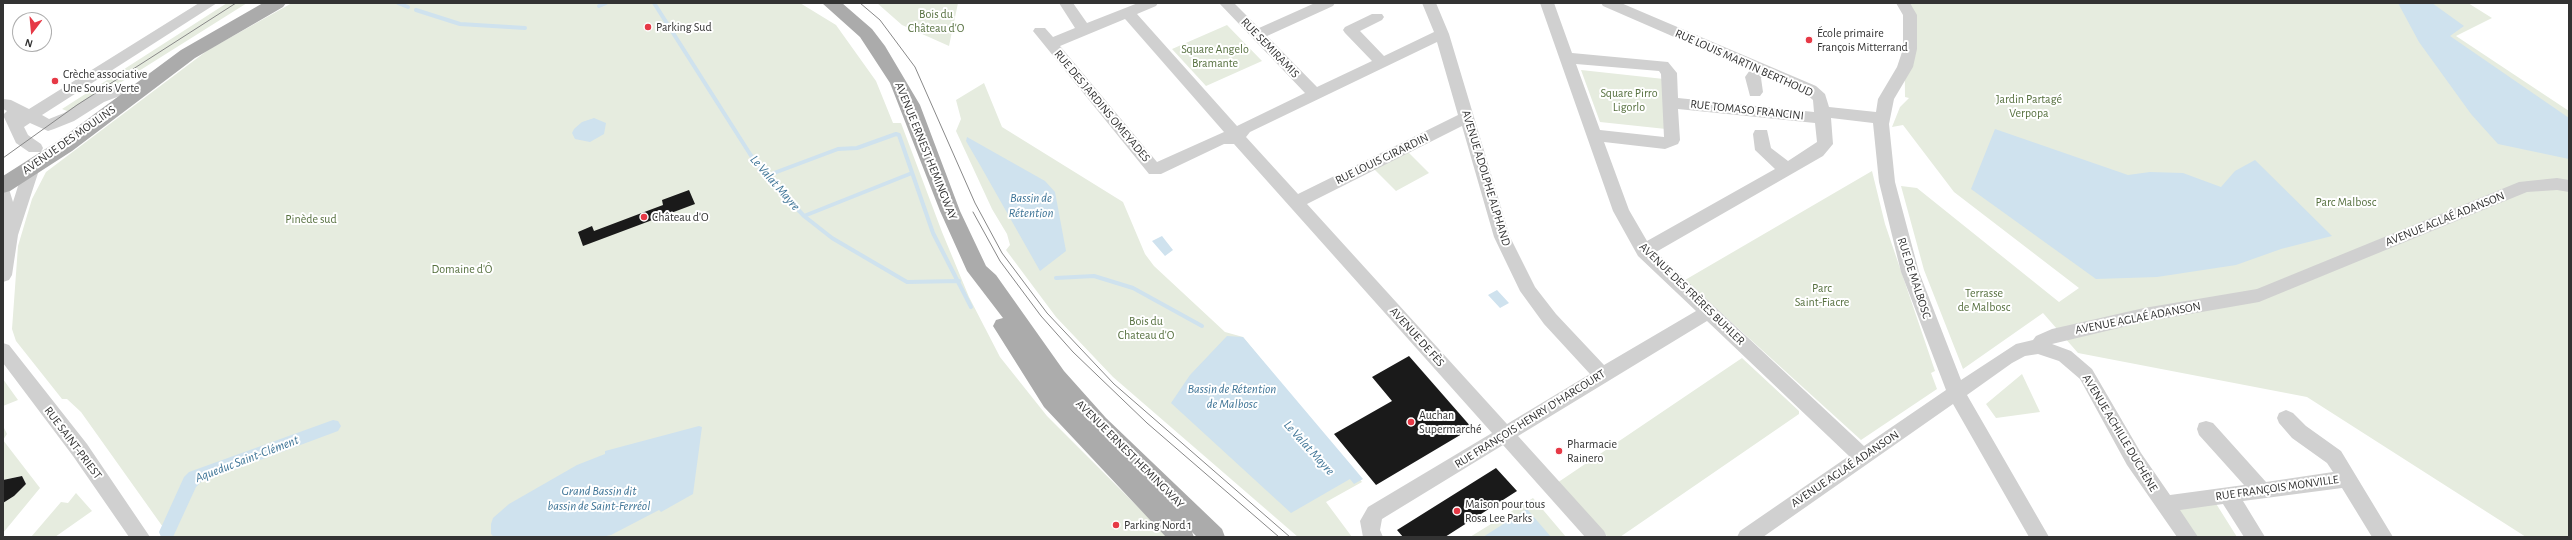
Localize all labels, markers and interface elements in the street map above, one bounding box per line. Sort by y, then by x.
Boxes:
park label: Bois du Château d'O [908,7,964,35]
north arrow [12,12,52,52]
street label: RUE SEMIRAMIS [1238,15,1302,81]
place label: Parking Sud [656,20,712,34]
marker: Parking Sud [643,22,653,32]
street label: RUE LOUIS MARTIN BERTHOUD [1673,26,1815,100]
place label: École primaire François Mitterrand [1817,26,1908,54]
marker: École primaire François Mitterrand [1804,35,1814,45]
text: N [24,37,34,49]
park label: Square Angelo Bramante [1181,42,1249,70]
street label: RUE DES JARDINS OMEYADES [1051,47,1153,165]
place label: Crèche associative Une Souris Verte [63,67,147,95]
marker: Crèche associative Une Souris Verte [50,76,60,86]
street label: AVENUE ERNEST HEMINGWAY [892,80,960,222]
park label: Square Pirro Ligorlo [1600,86,1658,114]
park label: Jardin Partagé Verpopa [1996,92,2062,120]
street label: RUE TOMASO FRANCINI [1690,97,1804,123]
street label: AVENUE DES MOULINS [20,102,118,178]
street label: AVENUE ADOLPHE ALPHAND [1458,108,1514,248]
street label: RUE LOUIS GIRARDIN [1333,130,1431,188]
water label: Le Valat Mayre [747,152,803,214]
street label: AVENUE AGLAÉ ADANSON [2383,188,2507,250]
water label: Bassin de Rétention [1008,190,1054,221]
park label: Parc Malbosc [2316,195,2376,209]
place label: Château d'O [652,210,708,224]
park label: Pinède sud [285,212,337,226]
marker: Château d'O [639,212,649,222]
street label: RUE DE MALBOSC [1894,236,1934,320]
street label: AVENUE DES FRÈRES BUHLER [1636,240,1748,348]
park label: Domaine d'Ô [432,262,492,276]
park label: Parc Saint-Fiacre [1795,281,1849,309]
park label: Terrasse de Malbosc [1958,286,2010,314]
street label: AVENUE AGLAÉ ADANSON [2074,299,2202,337]
street label: AVENUE DE FÈS [1387,304,1447,370]
park label: Bois du Chateau d'O [1118,314,1174,342]
street label: RUE FRANÇOIS HENRY D'HARCOURT [1452,367,1608,471]
street label: AVENUE ACHILLE DUCHÈNE [2079,372,2161,494]
water label: Bassin de Rétention de Malbosc [1188,381,1276,412]
street label: AVENUE ERNEST HEMINGWAY [1073,397,1187,511]
street label: RUE SAINT-PRIEST [41,404,105,482]
place label: Auchan Supermarché [1419,408,1482,436]
water label: Le Valat Mayre [1280,417,1338,479]
marker: Auchan Supermarché [1406,417,1416,427]
street label: AVENUE AGLAÉ ADANSON [1788,427,1902,511]
water label: Aqueduc Saint-Clément [193,432,301,486]
place label: Pharmacie Rainero [1567,437,1617,465]
marker: Pharmacie Rainero [1554,446,1564,456]
street label: RUE FRANÇOIS MONVILLE [2215,472,2339,504]
water label: Grand Bassin dit bassin de Saint-Ferréol [548,483,650,514]
place label: Maison pour tous Rosa Lee Parks [1465,497,1545,525]
marker: Maison pour tous Rosa Lee Parks [1452,506,1462,516]
place label: Parking Nord 1 [1124,518,1192,532]
marker: Parking Nord 1 [1111,520,1121,530]

